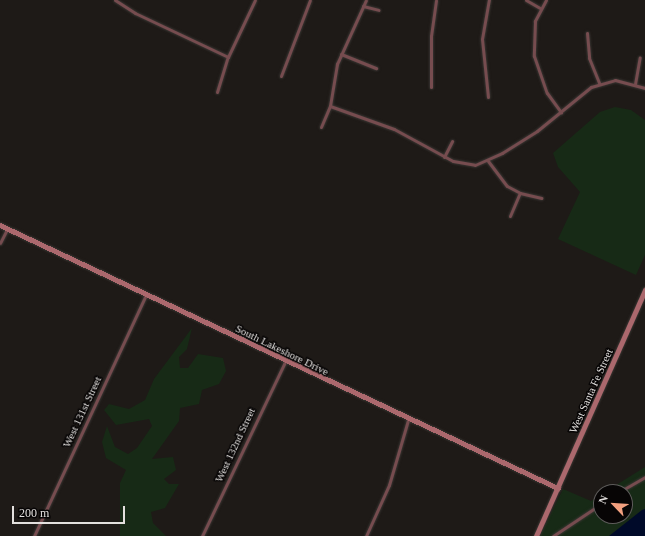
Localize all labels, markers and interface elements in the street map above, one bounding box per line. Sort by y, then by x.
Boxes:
street label: South Lakeshore Drive [233,322,331,378]
street label: West Santa Fe Street [566,347,616,435]
street label: West 131st Street [60,374,104,450]
street label: West 132nd Street [212,406,258,484]
north arrow [593,484,633,524]
text: N [596,493,610,505]
scale bar [14,498,127,524]
text: 200 m [19,506,49,520]

